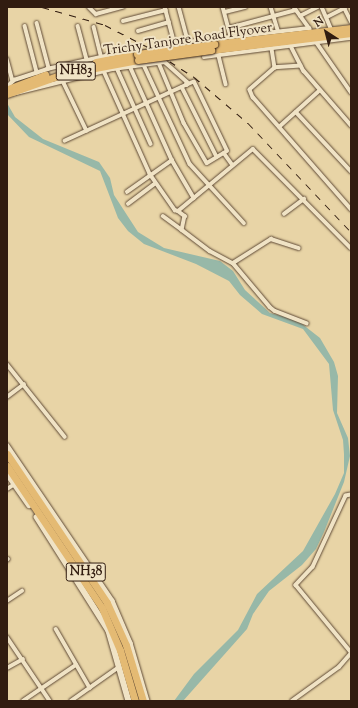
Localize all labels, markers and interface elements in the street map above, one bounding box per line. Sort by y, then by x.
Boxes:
north arrow [306,12,346,52]
text: N [311,13,327,31]
street label: Trichy Tanjore Road Flyover [103,20,273,60]
road number: NH83 [55,60,97,82]
road number: NH38 [65,561,107,583]

